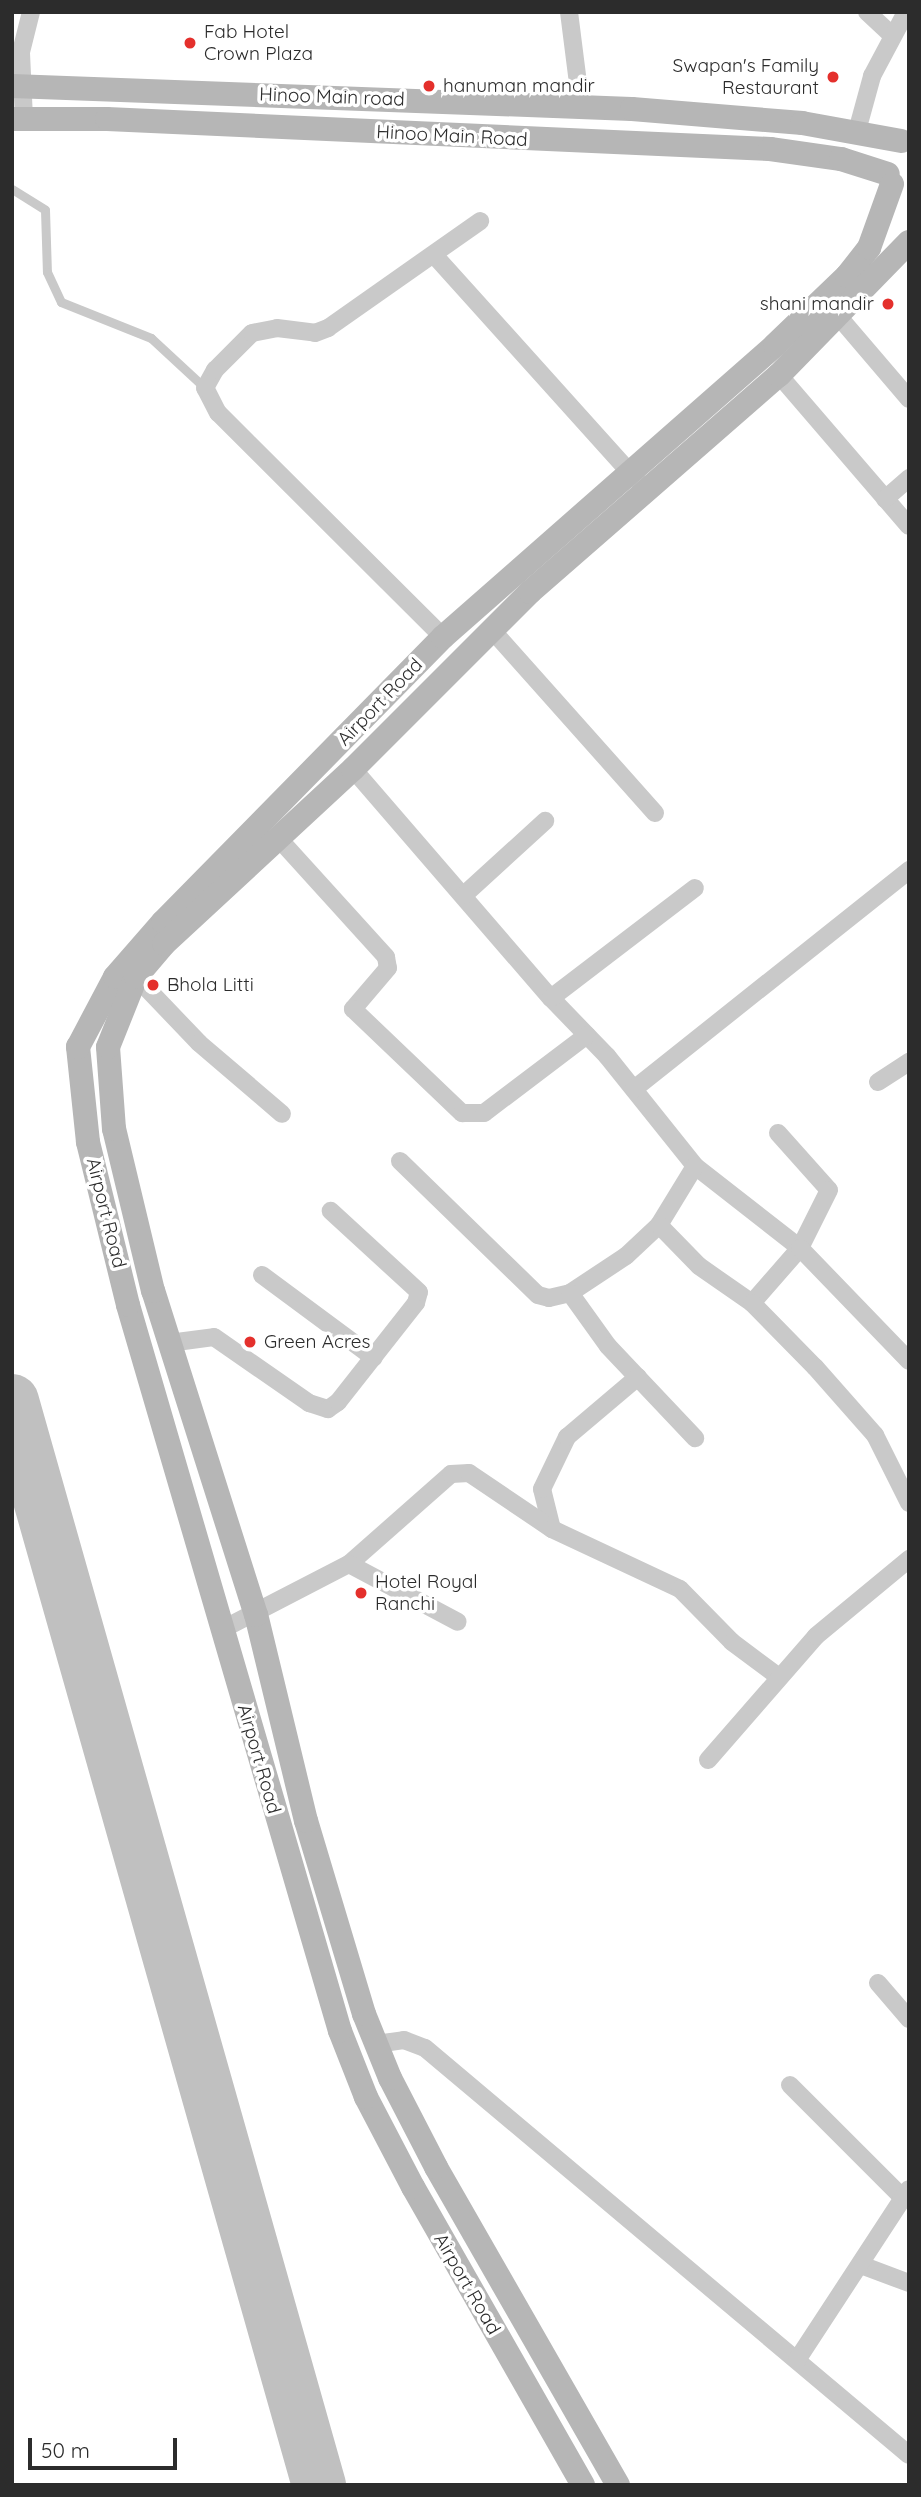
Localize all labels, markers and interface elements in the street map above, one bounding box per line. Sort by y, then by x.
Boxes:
place label: Fab Hotel Crown Plaza [204,21,313,65]
marker: Fab Hotel Crown Plaza [182,35,198,51]
place label: Swapan's Family Restaurant [673,55,819,99]
marker: Swapan's Family Restaurant [825,69,841,85]
place label: hanuman mandir [443,75,595,97]
marker: hanuman mandir [421,78,437,94]
street label: Hinoo Main road [259,83,405,111]
street label: Hinoo Main Road [376,121,528,151]
place label: shani mandir [760,293,874,315]
marker: shani mandir [880,296,896,312]
street label: Airport Road [333,654,427,750]
place label: Bhola Litti [167,974,254,996]
marker: Bhola Litti [145,977,161,993]
street label: Airport Road [81,1156,131,1270]
place label: Green Acres [264,1331,370,1353]
marker: Green Acres [242,1334,258,1350]
place label: Hotel Royal Ranchi [375,1571,478,1615]
marker: Hotel Royal Ranchi [353,1585,369,1601]
street label: Airport Road [233,1702,285,1816]
street label: Airport Road [429,2229,505,2339]
scale bar [32,2424,180,2468]
text: 50 m [41,2437,90,2463]

